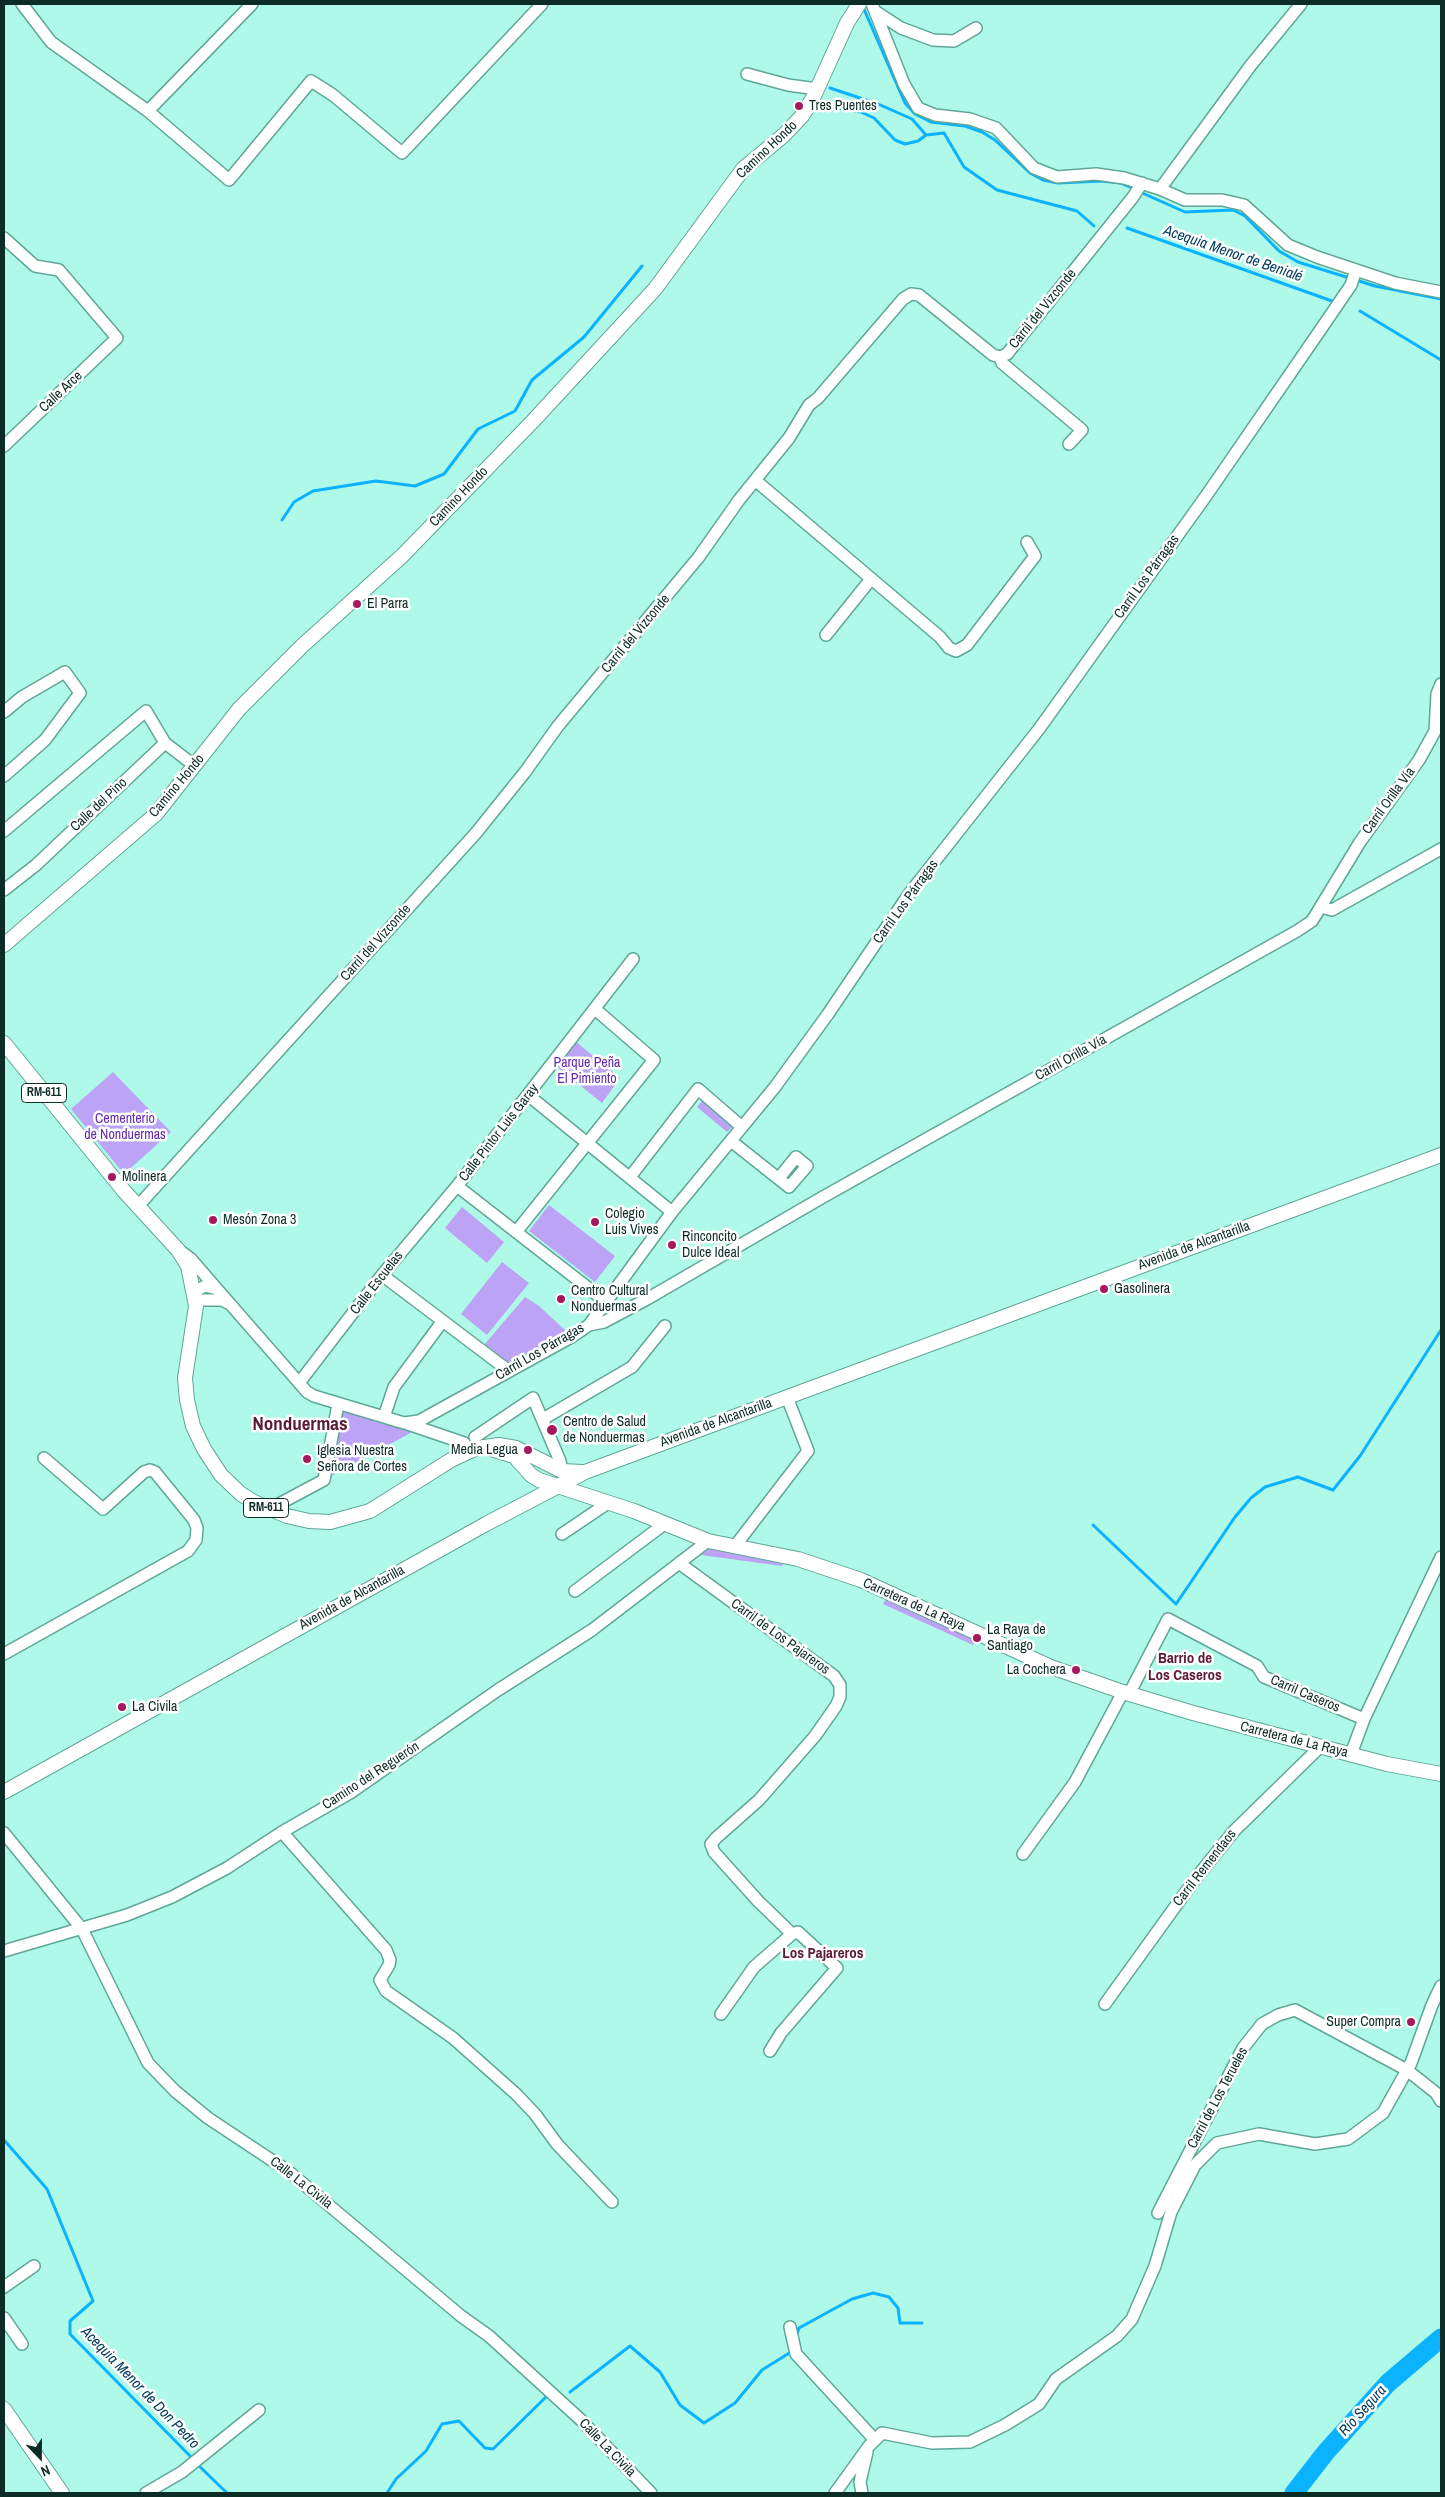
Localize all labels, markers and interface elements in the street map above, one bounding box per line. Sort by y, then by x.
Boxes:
place label: Tres Puentes [809,98,877,114]
marker: Tres Puentes [793,100,805,112]
street label: Camino Hondo [733,118,801,182]
water label: Acequia Menor de Benialé [1161,222,1305,286]
street label: Carril del Vizconde [1006,266,1080,352]
street label: Calle Arce [36,368,86,416]
street label: Camino Hondo [426,463,492,531]
street label: Carril Los Párragas [1111,532,1183,622]
street label: Carril del Vizconde [598,591,674,677]
place label: El Parra [367,596,408,612]
marker: El Parra [351,598,363,610]
street label: Camino Hondo [146,751,208,821]
street label: Carril Orilla Vía [1359,764,1419,838]
street label: Calle del Pino [67,774,131,836]
street label: Carril Los Párragas [870,857,942,947]
street label: Carril del Vizconde [337,901,415,985]
street label: Carril Orilla Vía [1032,1032,1110,1084]
park label: Parque Peña El Pimiento [553,1055,621,1088]
street label: Calle Pintor Luis Garay [456,1081,542,1185]
road number: RM-611 [22,1084,66,1102]
park label: Cementerio de Nonduermas [84,1111,166,1144]
place label: Molinera [122,1169,167,1185]
marker: Molinera [106,1171,118,1183]
place label: Colegio Luis Vives [605,1206,658,1238]
place label: Mesón Zona 3 [223,1212,296,1228]
marker: Mesón Zona 3 [207,1214,219,1226]
marker: Colegio Luis Vives [589,1216,601,1228]
street label: Avenida de Alcantarilla [1136,1218,1252,1274]
place label: Rinconcito Dulce Ideal [682,1229,739,1262]
marker: Rinconcito Dulce Ideal [666,1239,678,1251]
street label: Calle Escuelas [347,1248,407,1318]
place label: Gasolinera [1114,1281,1170,1297]
place label: Centro Cultural Nonduermas [571,1283,648,1315]
marker: Gasolinera [1098,1283,1110,1295]
marker: Centro Cultural Nonduermas [555,1293,567,1305]
street label: Carril Los Párragas [493,1320,587,1384]
street label: Avenida de Alcantarilla [658,1395,774,1451]
district label: Nonduermas [252,1414,348,1436]
place label: Centro de Salud de Nonduermas [563,1414,646,1446]
marker: Centro de Salud de Nonduermas [545,1423,559,1437]
place label: Media Legua [451,1442,518,1458]
place label: Iglesia Nuestra Señora de Cortes [317,1443,407,1475]
marker: Media Legua [522,1444,534,1456]
marker: Iglesia Nuestra Señora de Cortes [301,1453,313,1465]
road number: RM-611 [244,1499,288,1518]
street label: Avenida de Alcantarilla [296,1562,408,1634]
street label: Carretera de La Raya [860,1575,968,1635]
street label: Carril de Los Pajareros [727,1596,833,1678]
place label: La Raya de Santiago [987,1622,1046,1654]
marker: La Raya de Santiago [971,1632,983,1644]
district label: Barrio de Los Caseros [1148,1650,1222,1685]
place label: La Cochera [1007,1662,1066,1678]
marker: La Cochera [1070,1664,1082,1676]
street label: Carril Caseros [1268,1672,1342,1716]
place label: La Civila [132,1699,177,1715]
marker: La Civila [116,1701,128,1713]
street label: Carretera de La Raya [1238,1718,1350,1762]
street label: Camino del Reguerón [319,1738,423,1814]
street label: Carril Remendaos [1170,1826,1240,1910]
district label: Los Pajareros [782,1945,864,1963]
place label: Super Compra [1326,2014,1401,2030]
marker: Super Compra [1405,2016,1417,2028]
street label: Carril de Los Terueles [1184,2044,1252,2152]
street label: Calle La Civila [266,2153,336,2213]
water label: Acequia Menor de Don Pedro [77,2323,203,2453]
water label: Río Segura [1335,2382,1391,2440]
street label: Calle La Civila [575,2415,639,2481]
north arrow [15,2432,65,2482]
text: N [38,2461,53,2481]

